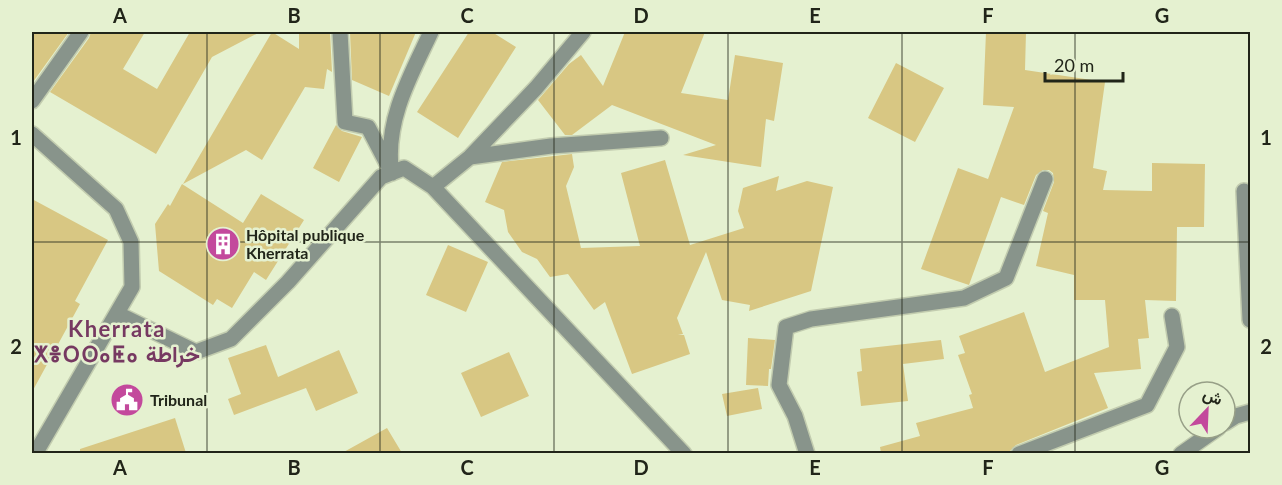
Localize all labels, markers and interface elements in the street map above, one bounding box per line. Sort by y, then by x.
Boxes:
text: A [112,3,127,27]
text: B [287,3,301,27]
text: C [460,3,474,27]
text: D [633,3,649,27]
text: E [809,3,821,27]
text: F [982,3,994,27]
text: G [1155,3,1169,27]
scale bar [1045,45,1123,83]
text: 20 m [1054,54,1094,76]
text: 1 [10,125,22,149]
text: 1 [1260,125,1272,149]
place label: Hôpital publique Kherrata [246,225,365,262]
building icon: Hôpital publique Kherrata [205,226,241,262]
district label: Kherrata ⵅⴻⵔⵔⴰⵟⴰ خراطة [34,315,200,368]
text: 2 [10,334,22,358]
text: 2 [1260,334,1272,358]
north arrow [1177,380,1237,440]
public building icon: Tribunal [109,382,145,418]
text: ش [1200,383,1226,409]
place label: Tribunal [150,390,207,409]
text: A [112,455,127,479]
text: B [287,455,301,479]
text: C [460,455,474,479]
text: D [633,455,649,479]
text: E [809,455,821,479]
text: F [982,455,994,479]
text: G [1155,455,1169,479]

